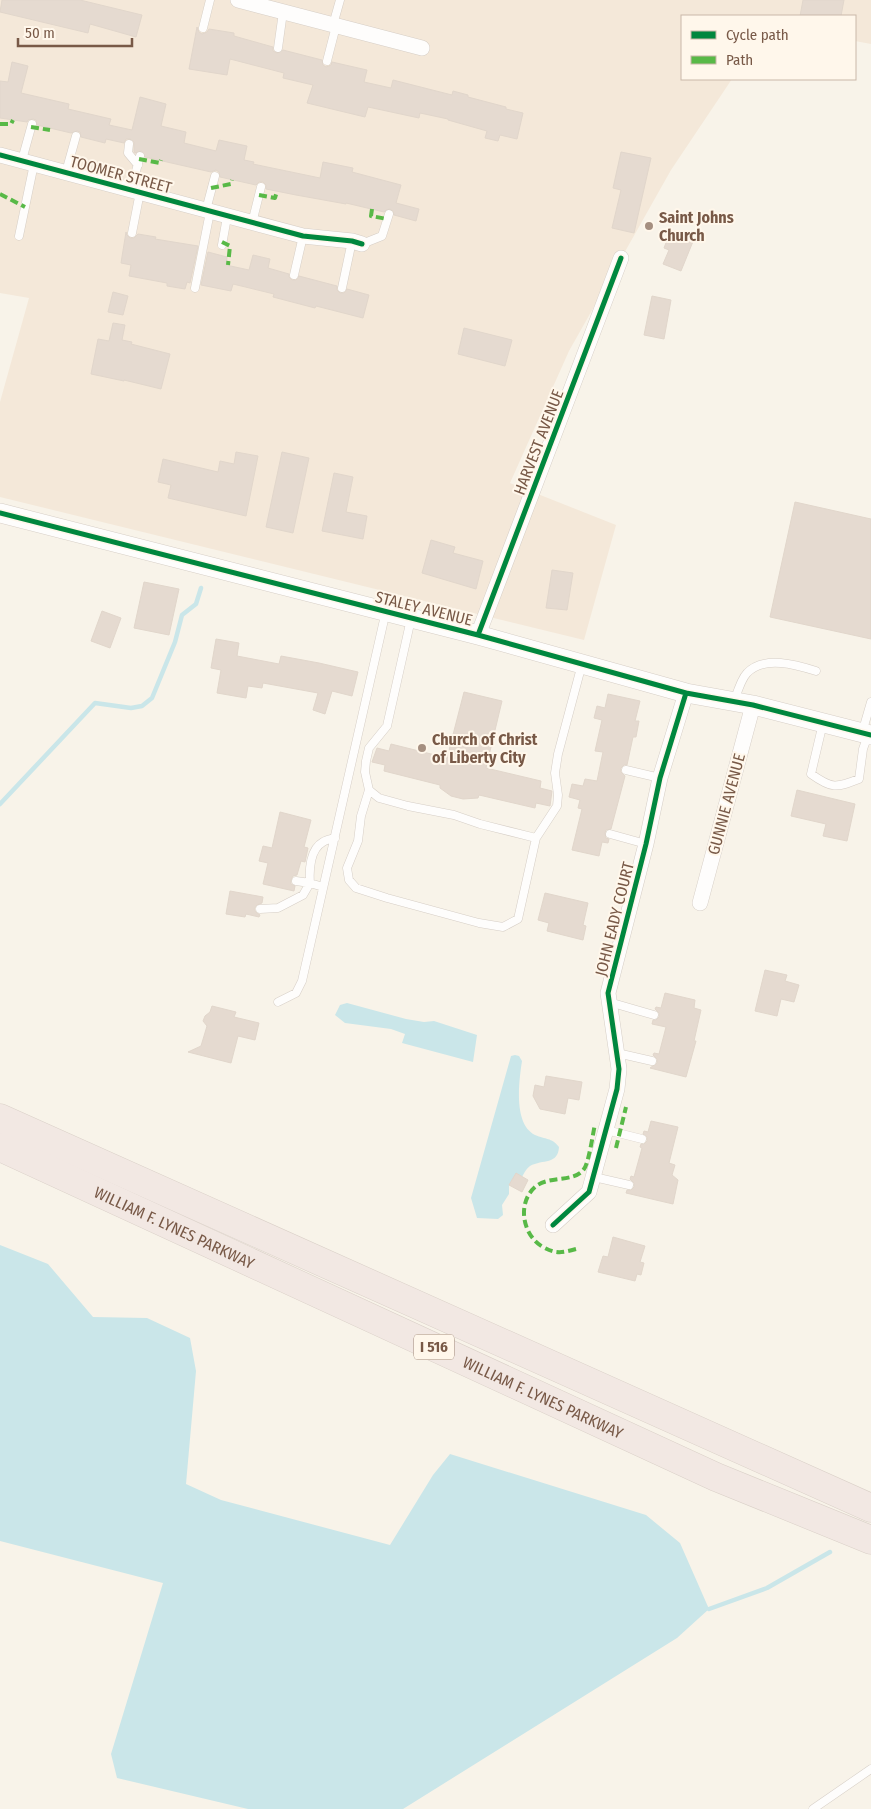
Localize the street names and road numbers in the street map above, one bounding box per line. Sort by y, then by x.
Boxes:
street label: TOOMER STREET [68,152,174,197]
street label: HARVEST AVENUE [510,387,567,498]
street label: STALEY AVENUE [373,587,474,630]
street label: GUNNIE AVENUE [704,751,749,857]
street label: JOHN EADY COURT [591,859,638,978]
street label: WILLIAM F. LYNES PARKWAY [91,1183,257,1273]
road number: I 516 [414,1334,454,1360]
street label: WILLIAM F. LYNES PARKWAY [460,1353,626,1443]

